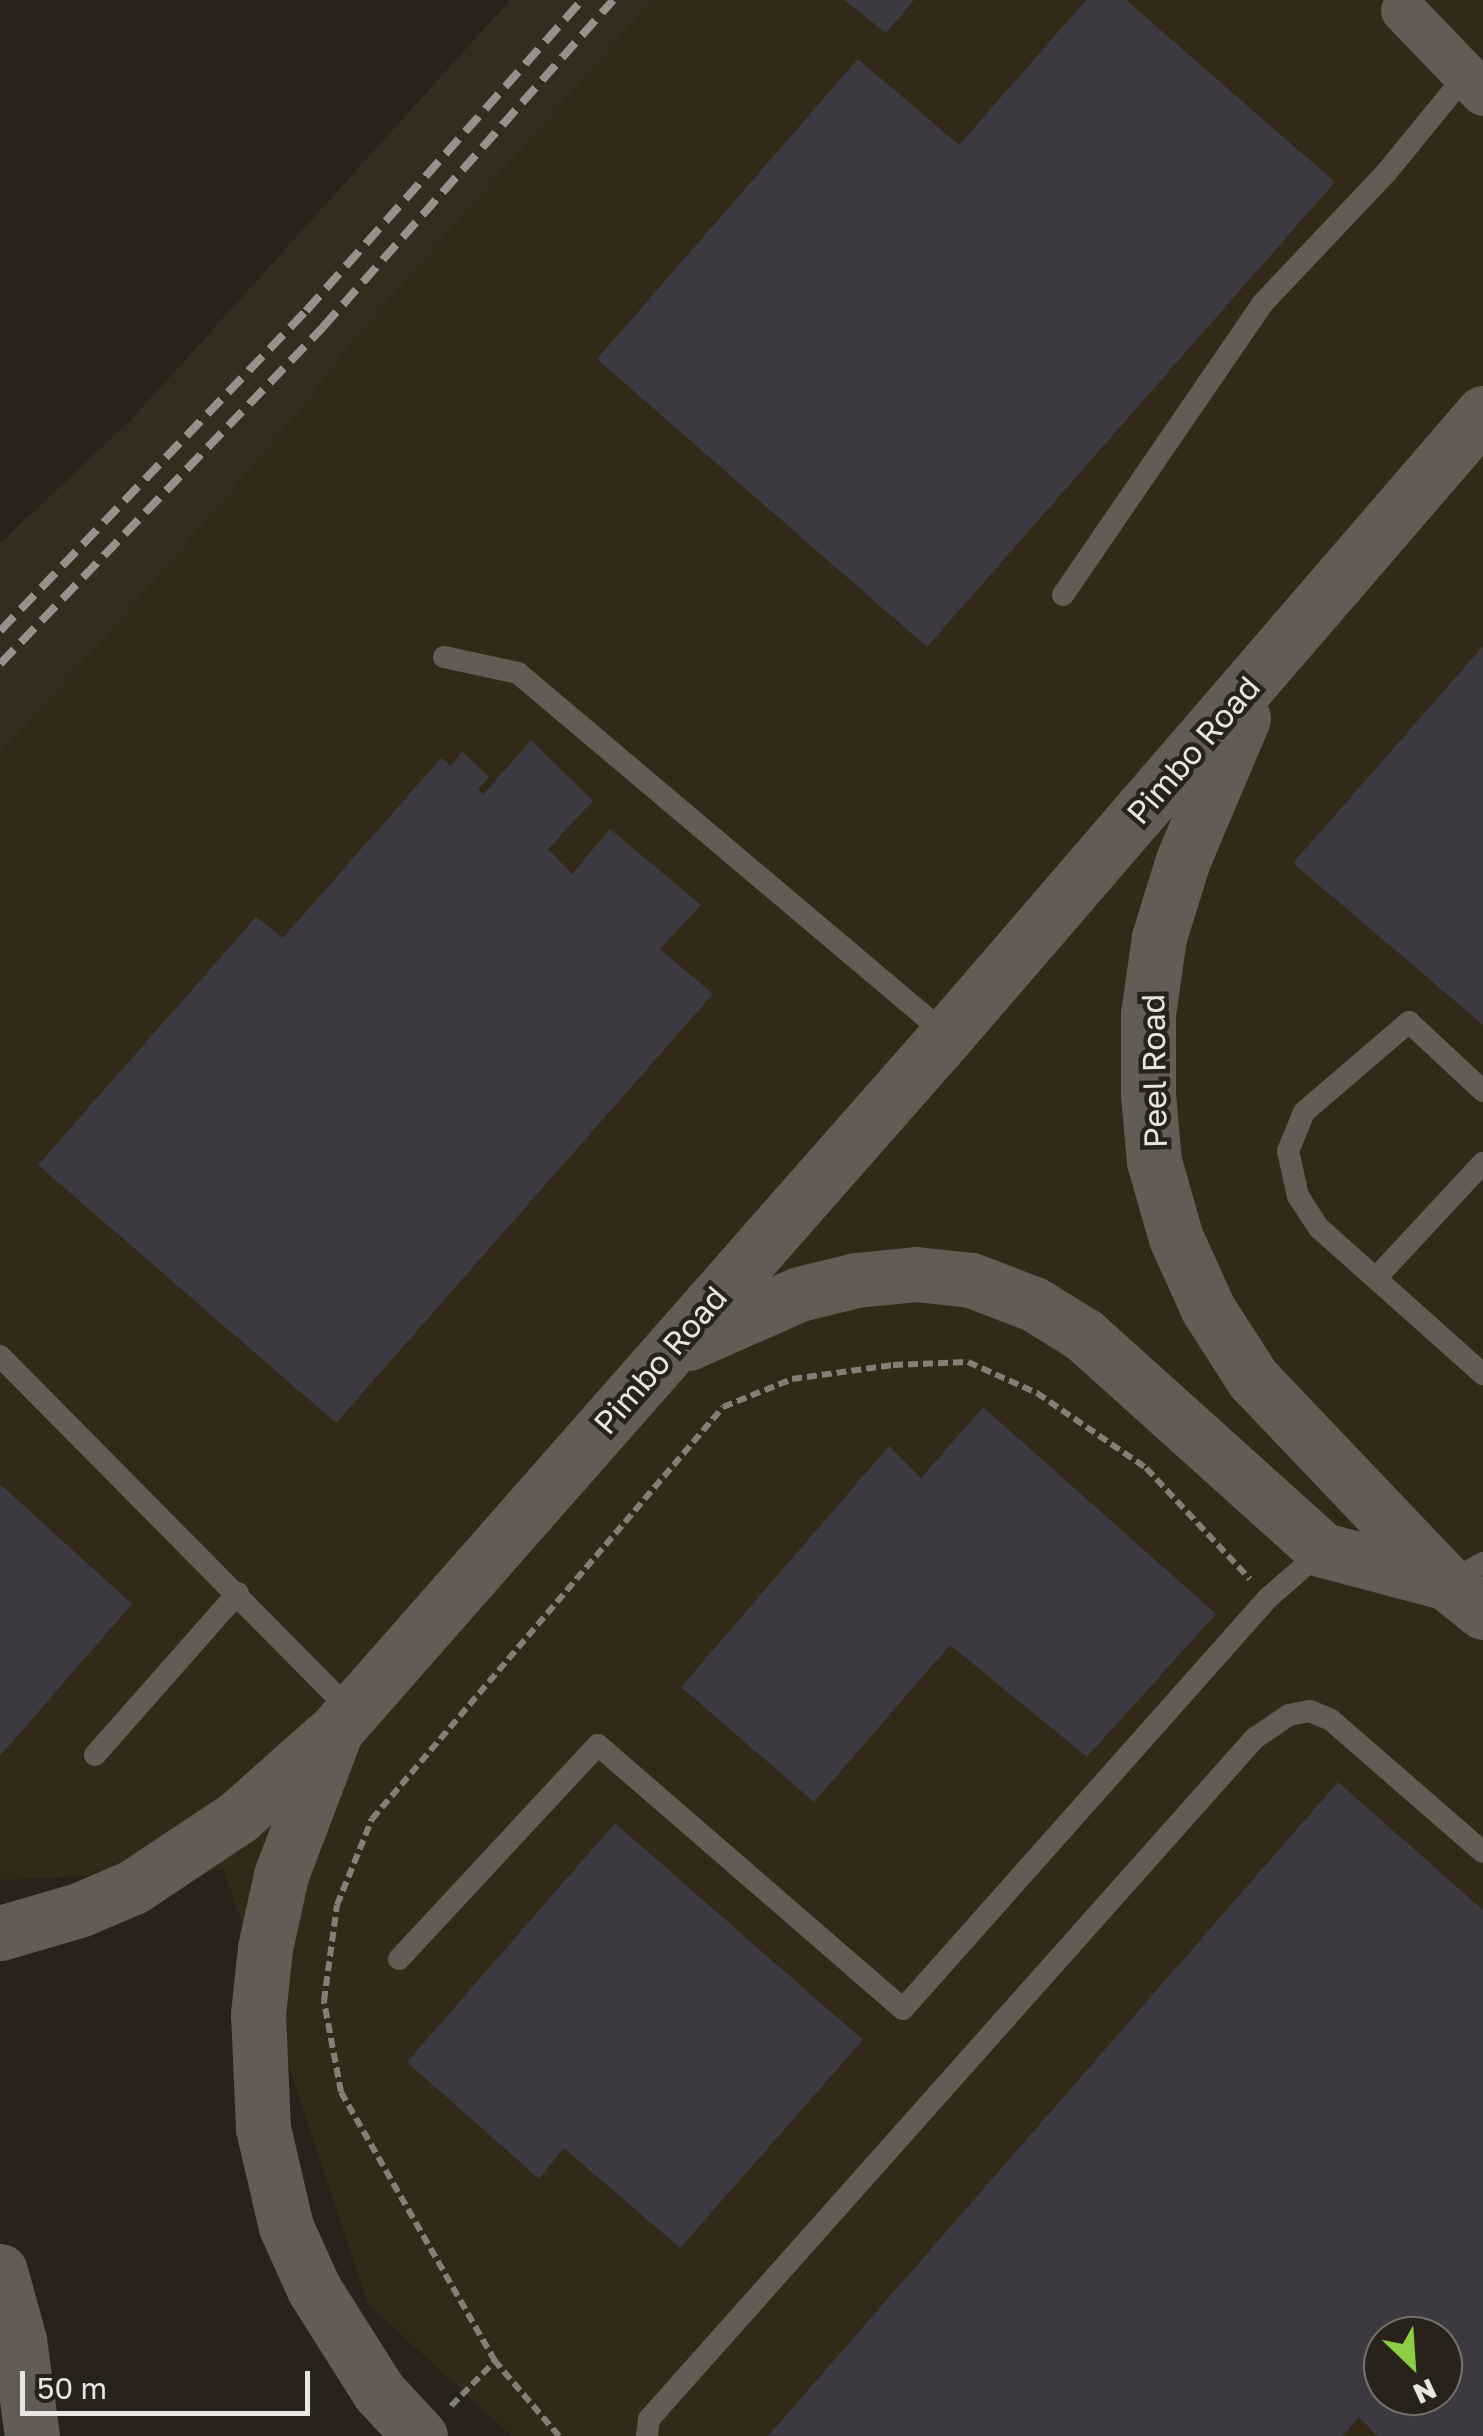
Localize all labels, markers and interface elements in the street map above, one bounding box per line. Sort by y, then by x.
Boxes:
street label: Pimbo Road [1118,668,1268,832]
street label: Peel Road [1133,993,1175,1149]
street label: Pimbo Road [585,1278,735,1442]
north arrow [1363,2316,1463,2416]
scale bar [25,2351,315,2413]
text: 50 m [37,2370,107,2406]
text: N [1408,2372,1442,2411]

